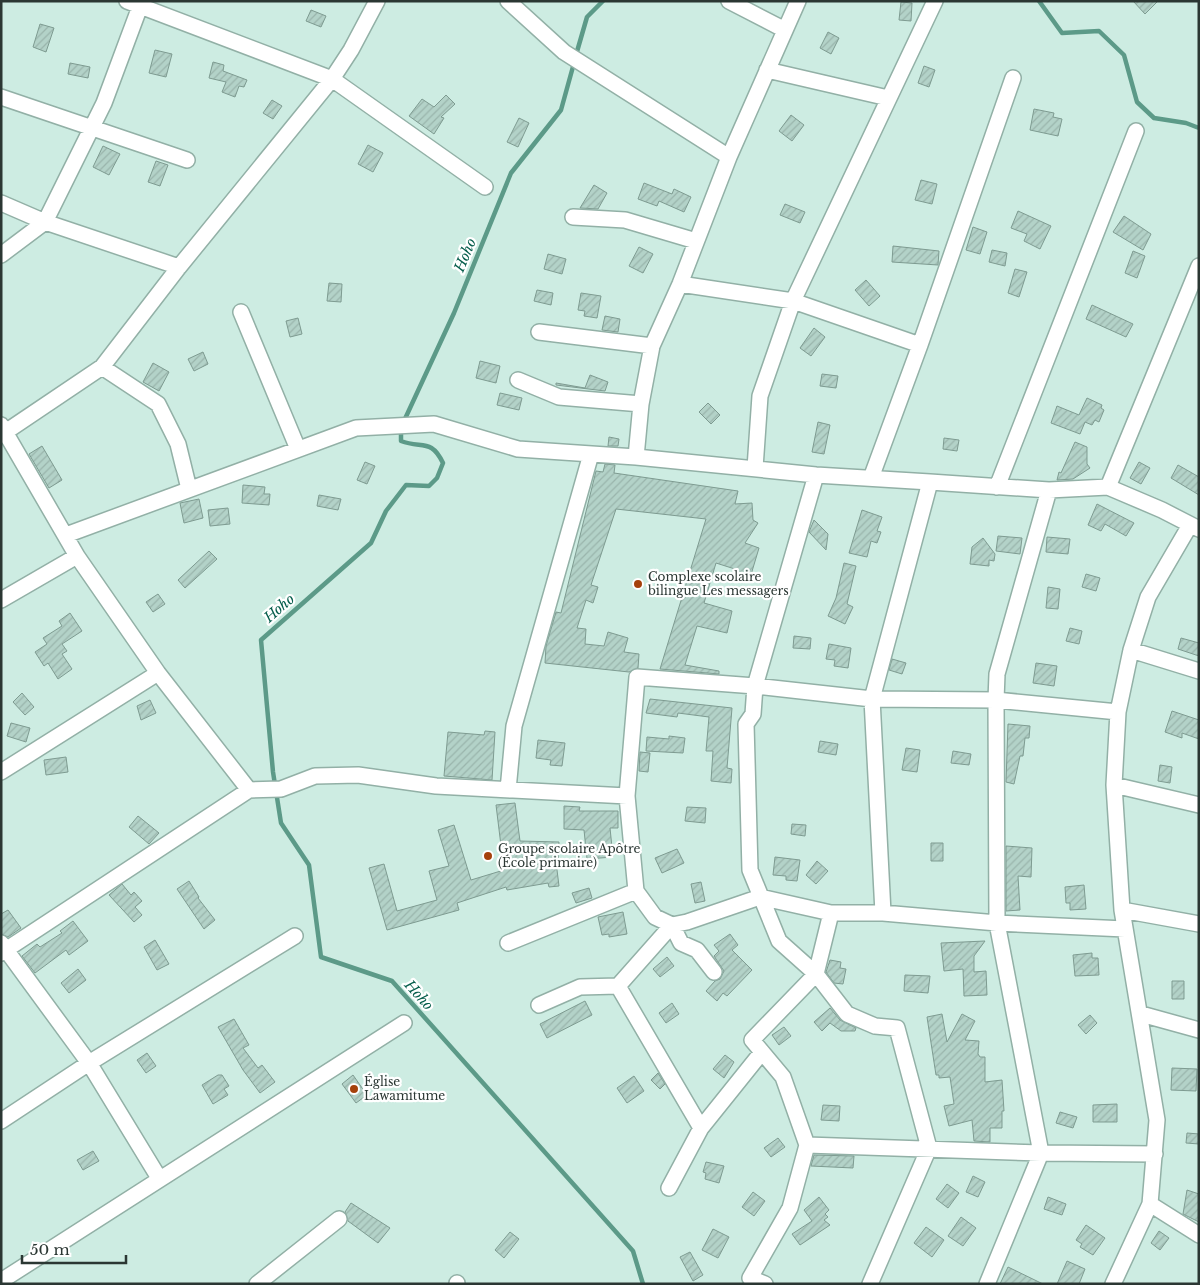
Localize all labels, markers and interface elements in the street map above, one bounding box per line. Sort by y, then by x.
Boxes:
water label: Hoho [450,235,480,275]
place label: Complexe scolaire bilingue Les messagers [647,569,789,598]
marker: Complexe scolaire bilingue Les messagers [632,578,644,590]
water label: Hoho [259,590,298,627]
place label: Groupe scolaire Apôtre (École primaire) [498,841,641,870]
marker: Groupe scolaire Apôtre (École primaire) [482,850,494,862]
water label: Hoho [400,975,437,1014]
place label: Église Lawamitume [364,1073,445,1103]
marker: Église Lawamitume [348,1083,360,1095]
scale bar [22,1232,126,1264]
text: 50 m [30,1240,70,1259]

